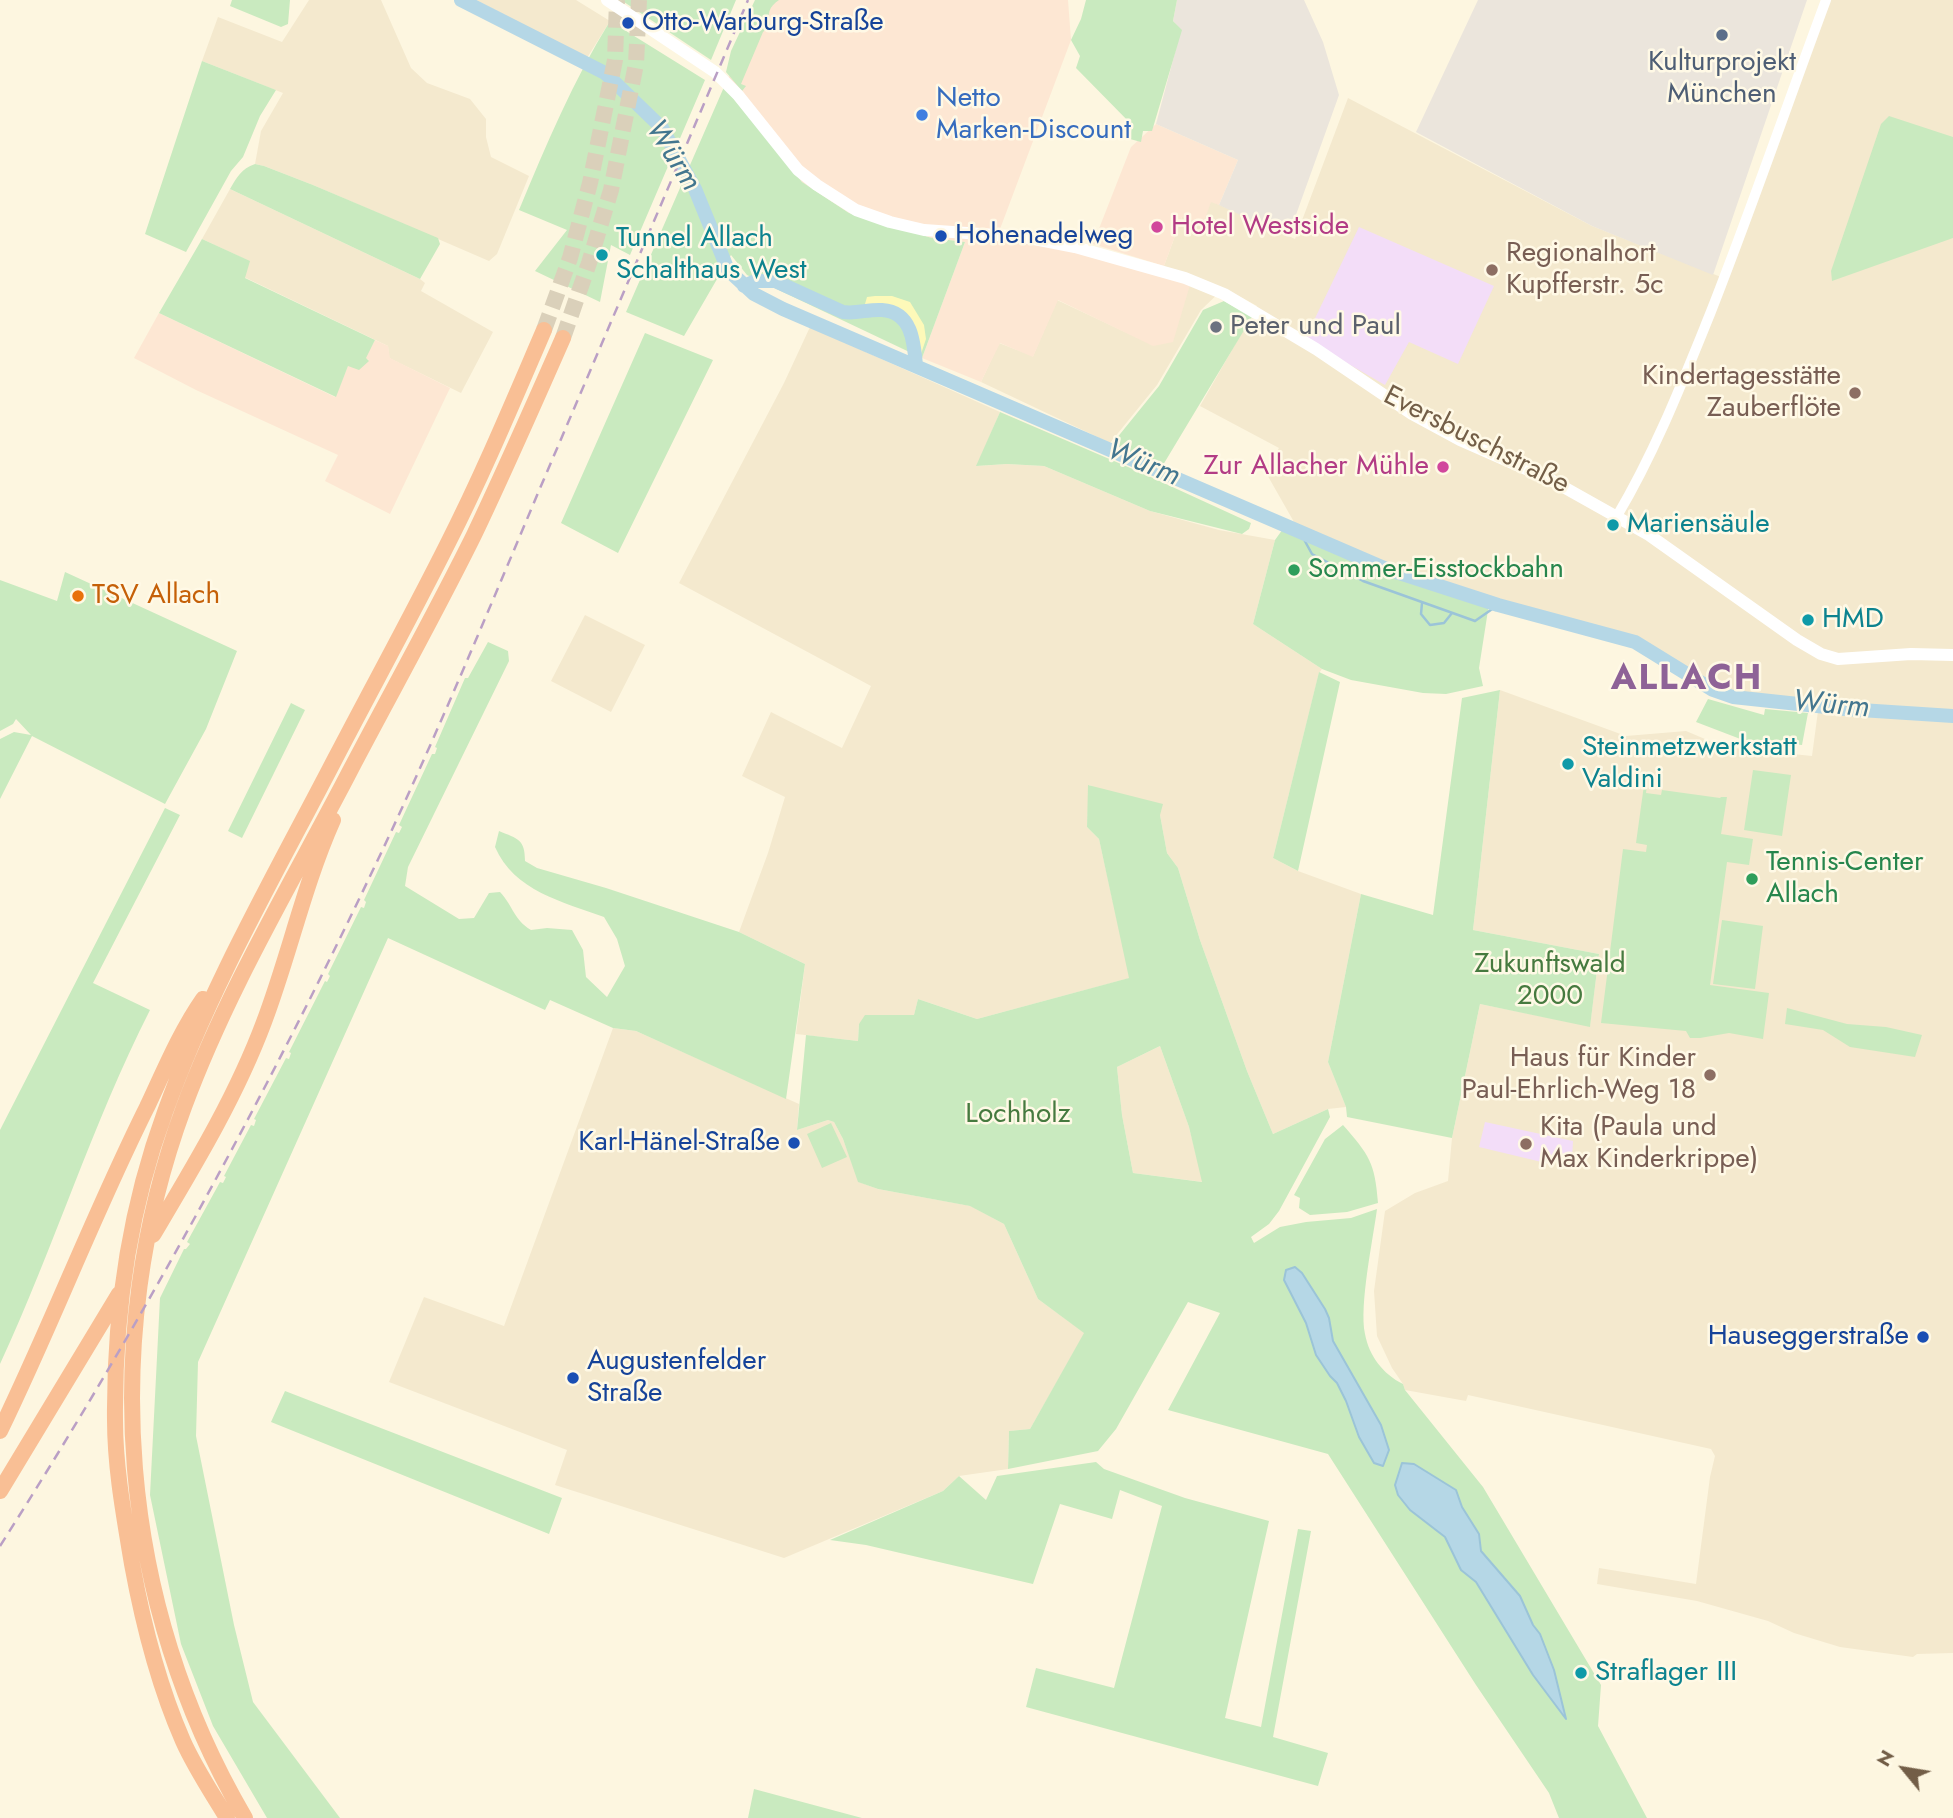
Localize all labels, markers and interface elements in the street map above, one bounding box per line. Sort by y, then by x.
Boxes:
place label: Otto-Warburg-Straße [642,6,884,40]
marker: Otto-Warburg-Straße [620,15,636,31]
marker: Kulturprojekt München [1714,27,1730,43]
place label: Kulturprojekt München [1648,46,1796,112]
place label: Netto Marken-Discount [936,82,1131,148]
marker: Netto Marken-Discount [914,107,930,123]
water label: Würm [636,114,708,198]
place label: Hotel Westside [1171,210,1349,244]
place label: Hohenadelweg [955,219,1133,253]
marker: Hotel Westside [1149,219,1165,235]
place label: Tunnel Allach Schalthaus West [616,222,807,288]
marker: Hohenadelweg [933,228,949,244]
place label: Regionalhort Kupfferstr. 5c [1506,237,1664,303]
marker: Tunnel Allach Schalthaus West [594,247,610,263]
marker: Regionalhort Kupfferstr. 5c [1484,262,1500,278]
place label: Peter und Paul [1230,310,1401,344]
marker: Peter und Paul [1208,319,1224,335]
place label: Kindertagesstätte Zauberflöte [1642,360,1841,426]
street label: Eversbuschstraße [1378,380,1574,502]
marker: Kindertagesstätte Zauberflöte [1847,385,1863,401]
water label: Würm [1101,432,1185,496]
place label: Zur Allacher Mühle [1204,450,1429,484]
marker: Zur Allacher Mühle [1435,459,1451,475]
place label: Mariensäule [1627,508,1770,542]
marker: Mariensäule [1605,517,1621,533]
place label: Sommer-Eisstockbahn [1308,553,1564,587]
marker: Sommer-Eisstockbahn [1286,562,1302,578]
place label: TSV Allach [92,579,220,613]
marker: TSV Allach [70,588,86,604]
place label: HMD [1822,603,1884,637]
marker: HMD [1800,612,1816,628]
district label: ALLACH [1612,660,1762,702]
water label: Würm [1791,685,1871,727]
place label: Steinmetzwerkstatt Valdini [1582,731,1797,797]
marker: Steinmetzwerkstatt Valdini [1560,756,1576,772]
place label: Tennis-Center Allach [1766,846,1924,912]
marker: Tennis-Center Allach [1744,871,1760,887]
park label: Zukunftswald 2000 [1474,948,1626,1014]
place label: Haus für Kinder Paul-Ehrlich-Weg 18 [1461,1042,1696,1108]
marker: Haus für Kinder Paul-Ehrlich-Weg 18 [1702,1067,1718,1083]
park label: Lochholz [965,1098,1071,1132]
place label: Kita (Paula und Max Kinderkrippe) [1540,1111,1758,1177]
place label: Karl-Hänel-Straße [578,1126,780,1160]
marker: Karl-Hänel-Straße [786,1135,802,1151]
marker: Kita (Paula und Max Kinderkrippe) [1518,1136,1534,1152]
place label: Hauseggerstraße [1708,1320,1909,1354]
marker: Hauseggerstraße [1915,1329,1931,1345]
place label: Augustenfelder Straße [587,1345,766,1411]
marker: Augustenfelder Straße [565,1370,581,1386]
place label: Straflager III [1595,1656,1737,1690]
marker: Straflager III [1573,1665,1589,1681]
north arrow [1869,1734,1939,1804]
text: N [1870,1745,1901,1772]

